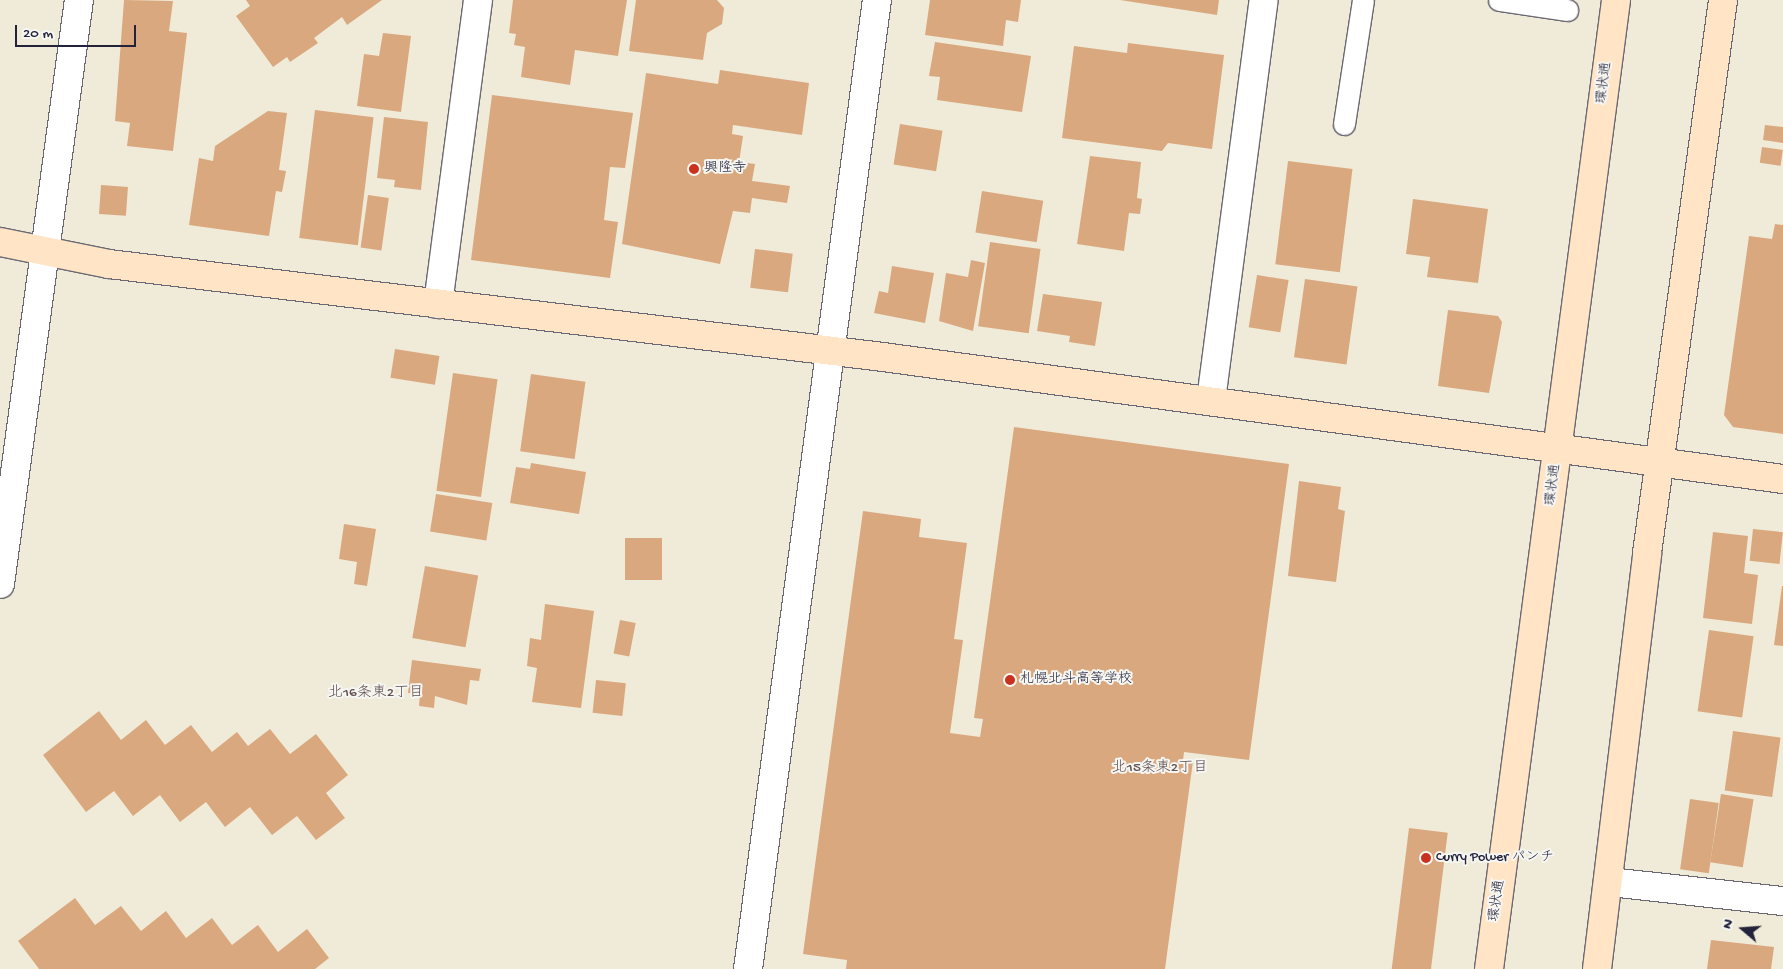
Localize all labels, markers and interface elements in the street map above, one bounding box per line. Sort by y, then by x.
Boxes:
scale bar [18,15,139,47]
text: 20 m [23,25,53,43]
street label: 環状通 [1594,61,1616,105]
place label: 興隆寺 [704,161,746,177]
marker: 興隆寺 [688,163,700,175]
street label: 環状通 [1543,463,1565,507]
place label: 札幌北斗高等学校 [1020,672,1132,688]
marker: 札幌北斗高等学校 [1004,674,1016,686]
district label: 北16条東2丁目 [328,685,424,703]
district label: 北15条東2丁目 [1112,760,1208,778]
place label: Curry Power パンチ [1436,850,1554,866]
marker: Curry Power パンチ [1420,852,1432,864]
street label: 環状通 [1487,879,1509,923]
north arrow [1718,904,1768,954]
text: N [1719,917,1738,931]

